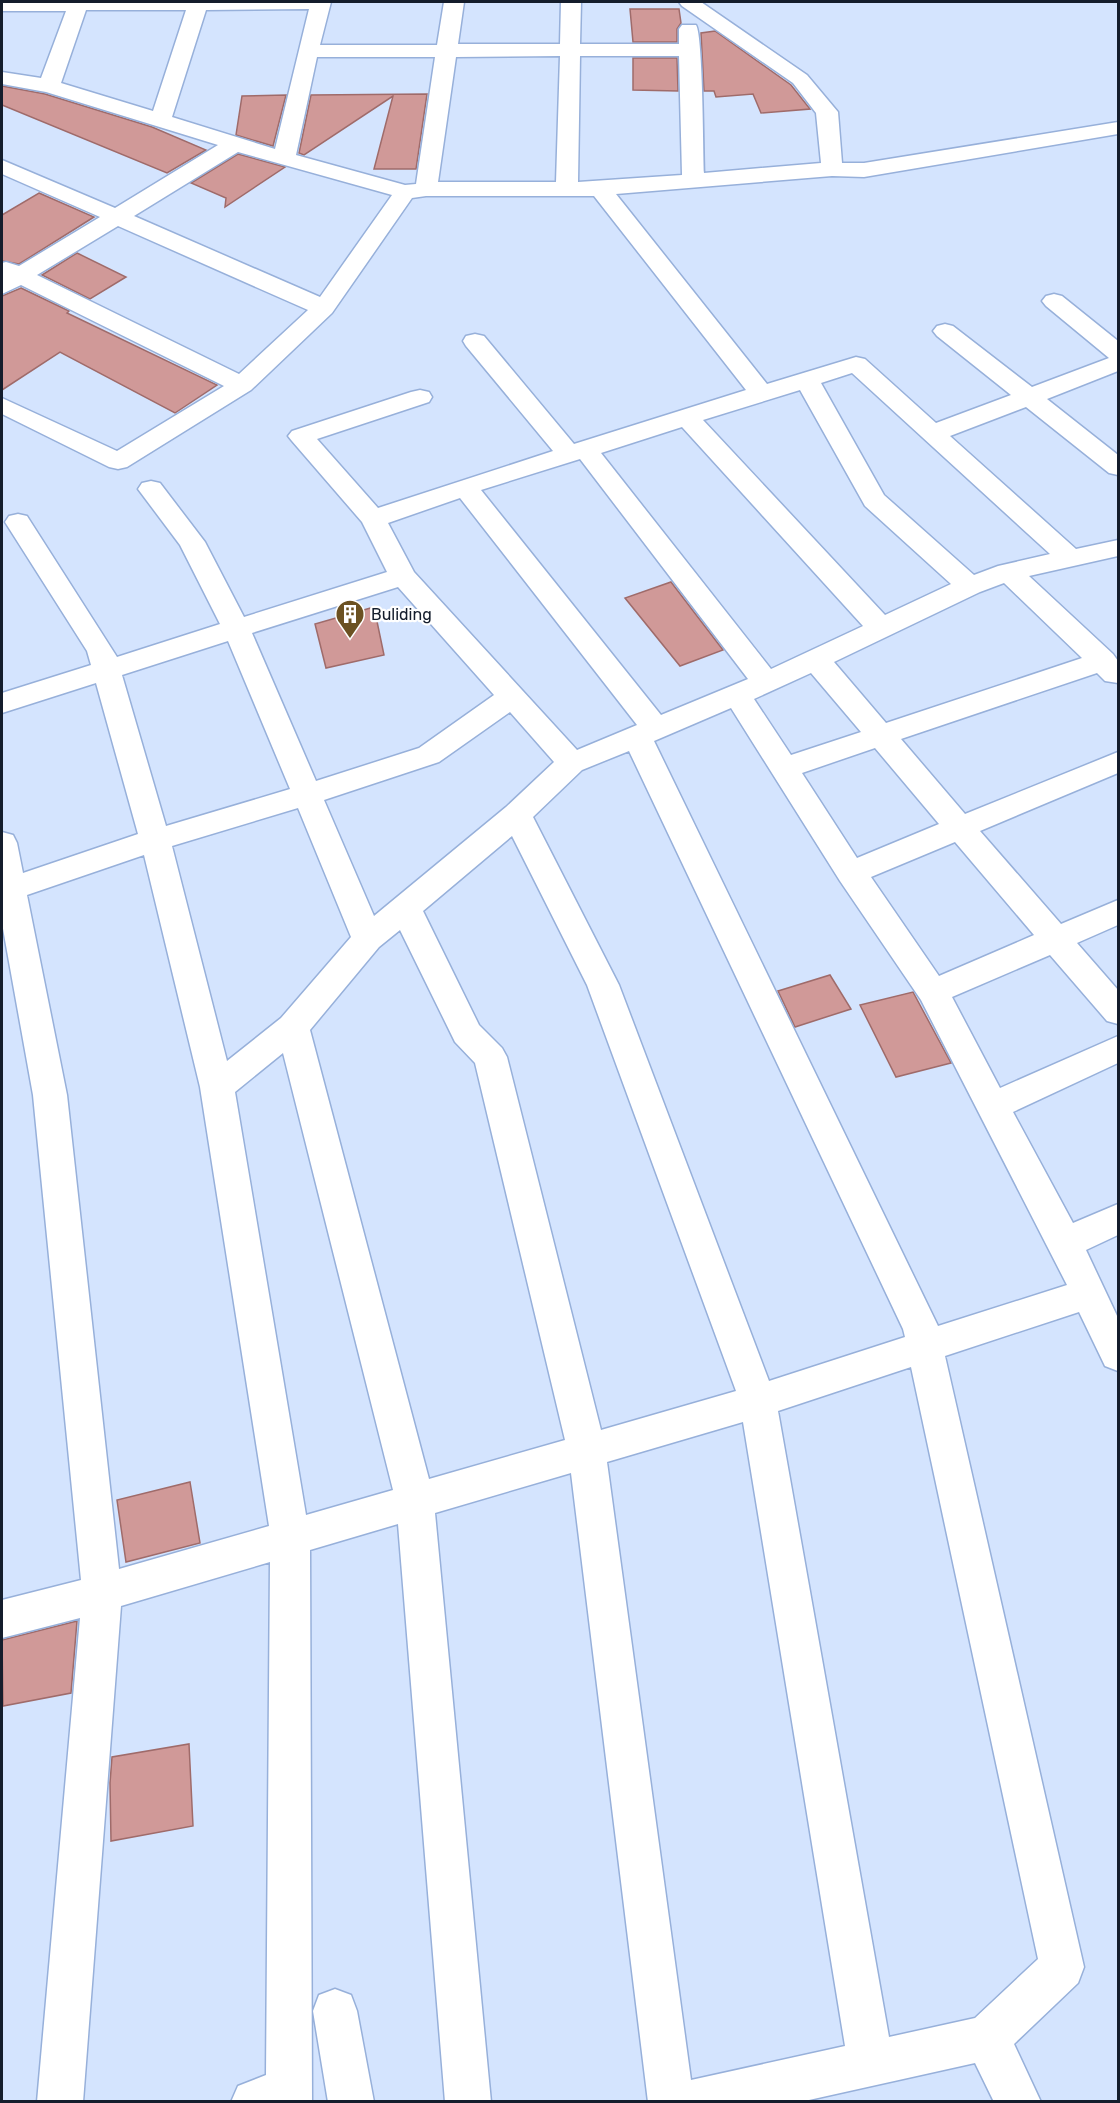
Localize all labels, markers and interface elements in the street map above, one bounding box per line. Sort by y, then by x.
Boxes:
building icon: Buliding [334,598,366,640]
place label: Buliding [371,605,432,624]

